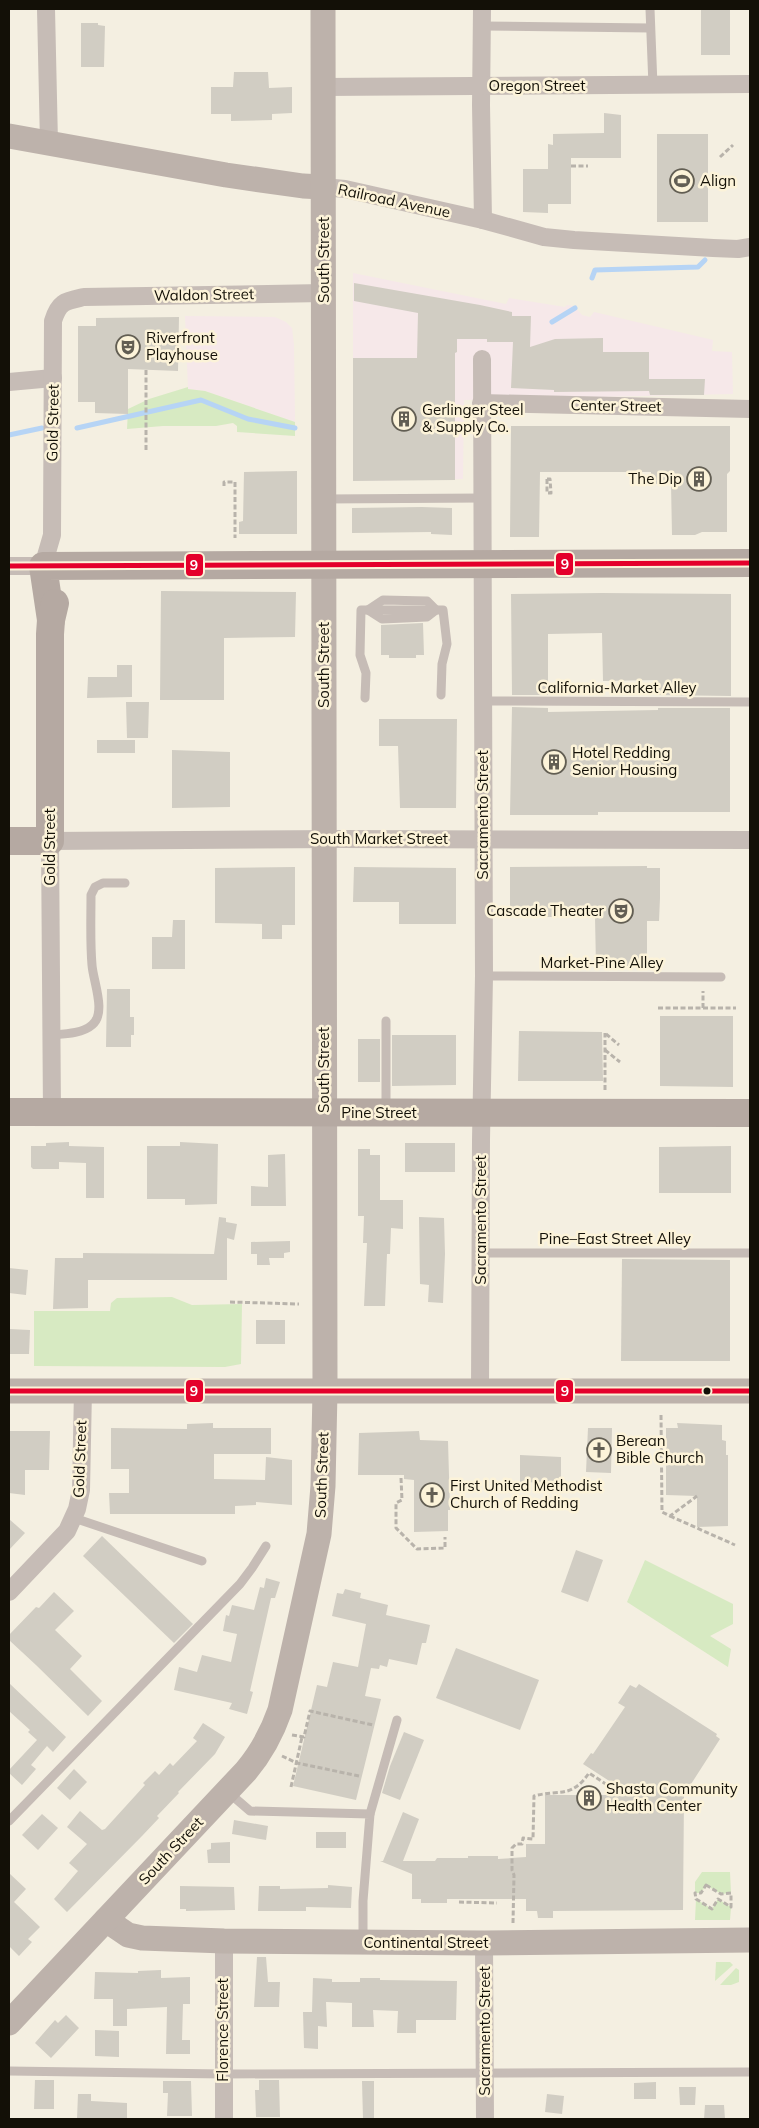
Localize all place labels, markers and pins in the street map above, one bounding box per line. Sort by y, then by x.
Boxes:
sports icon: Align [669,168,695,194]
place label: Align [700,171,736,190]
place label: Riverfront Playhouse [146,328,218,364]
theatre icon: Riverfront Playhouse [115,334,141,360]
place label: Gerlinger Steel & Supply Co. [422,400,523,436]
building icon: Gerlinger Steel & Supply Co. [391,406,417,432]
building icon: The Dip [686,466,712,492]
place label: The Dip [628,469,682,488]
place label: Hotel Redding Senior Housing [572,743,677,779]
building icon: Hotel Redding Senior Housing [541,749,567,775]
theatre icon: Cascade Theater [608,898,634,924]
place label: Cascade Theater [486,901,605,920]
unlabelled marker [702,1386,712,1396]
place label: Berean Bible Church [616,1431,704,1467]
church icon: Berean Bible Church [586,1437,612,1463]
place label: First United Methodist Church of Redding [450,1476,602,1512]
church icon: First United Methodist Church of Redding [419,1482,445,1508]
place label: Shasta Community Health Center [606,1779,738,1815]
building icon: Shasta Community Health Center [576,1785,602,1811]

